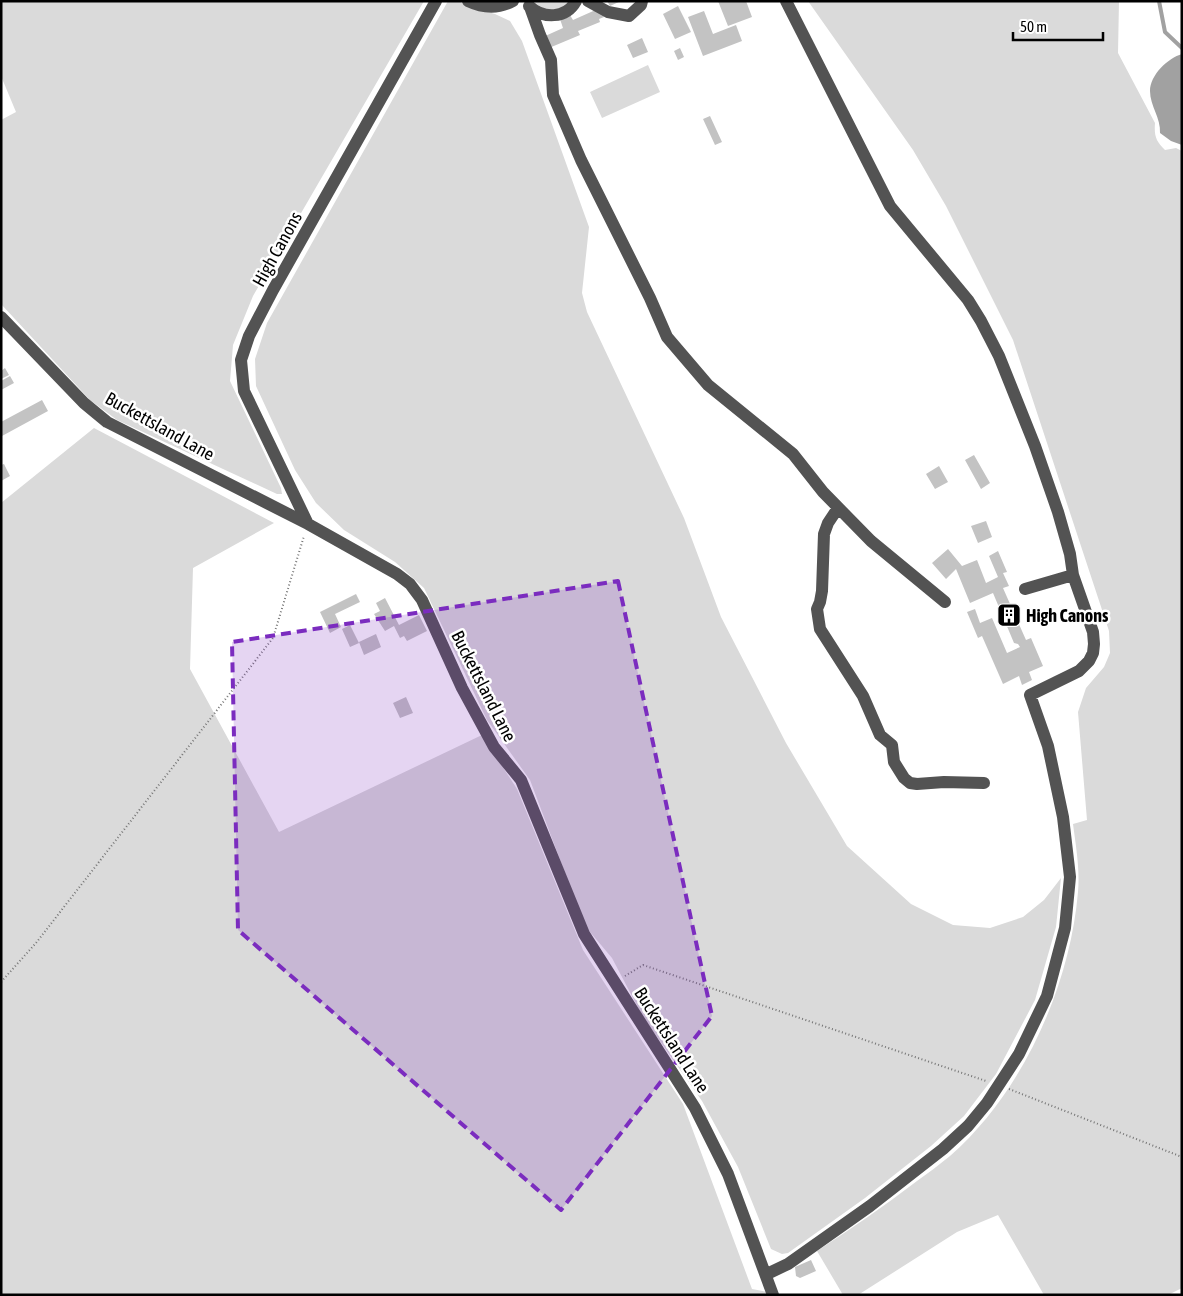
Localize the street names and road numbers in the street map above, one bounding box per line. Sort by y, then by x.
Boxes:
street label: High Canons [248,208,306,290]
street label: Buckettsland Lane [102,387,218,465]
street label: Buckettsland Lane [447,627,521,745]
street label: Buckettsland Lane [630,983,714,1097]

